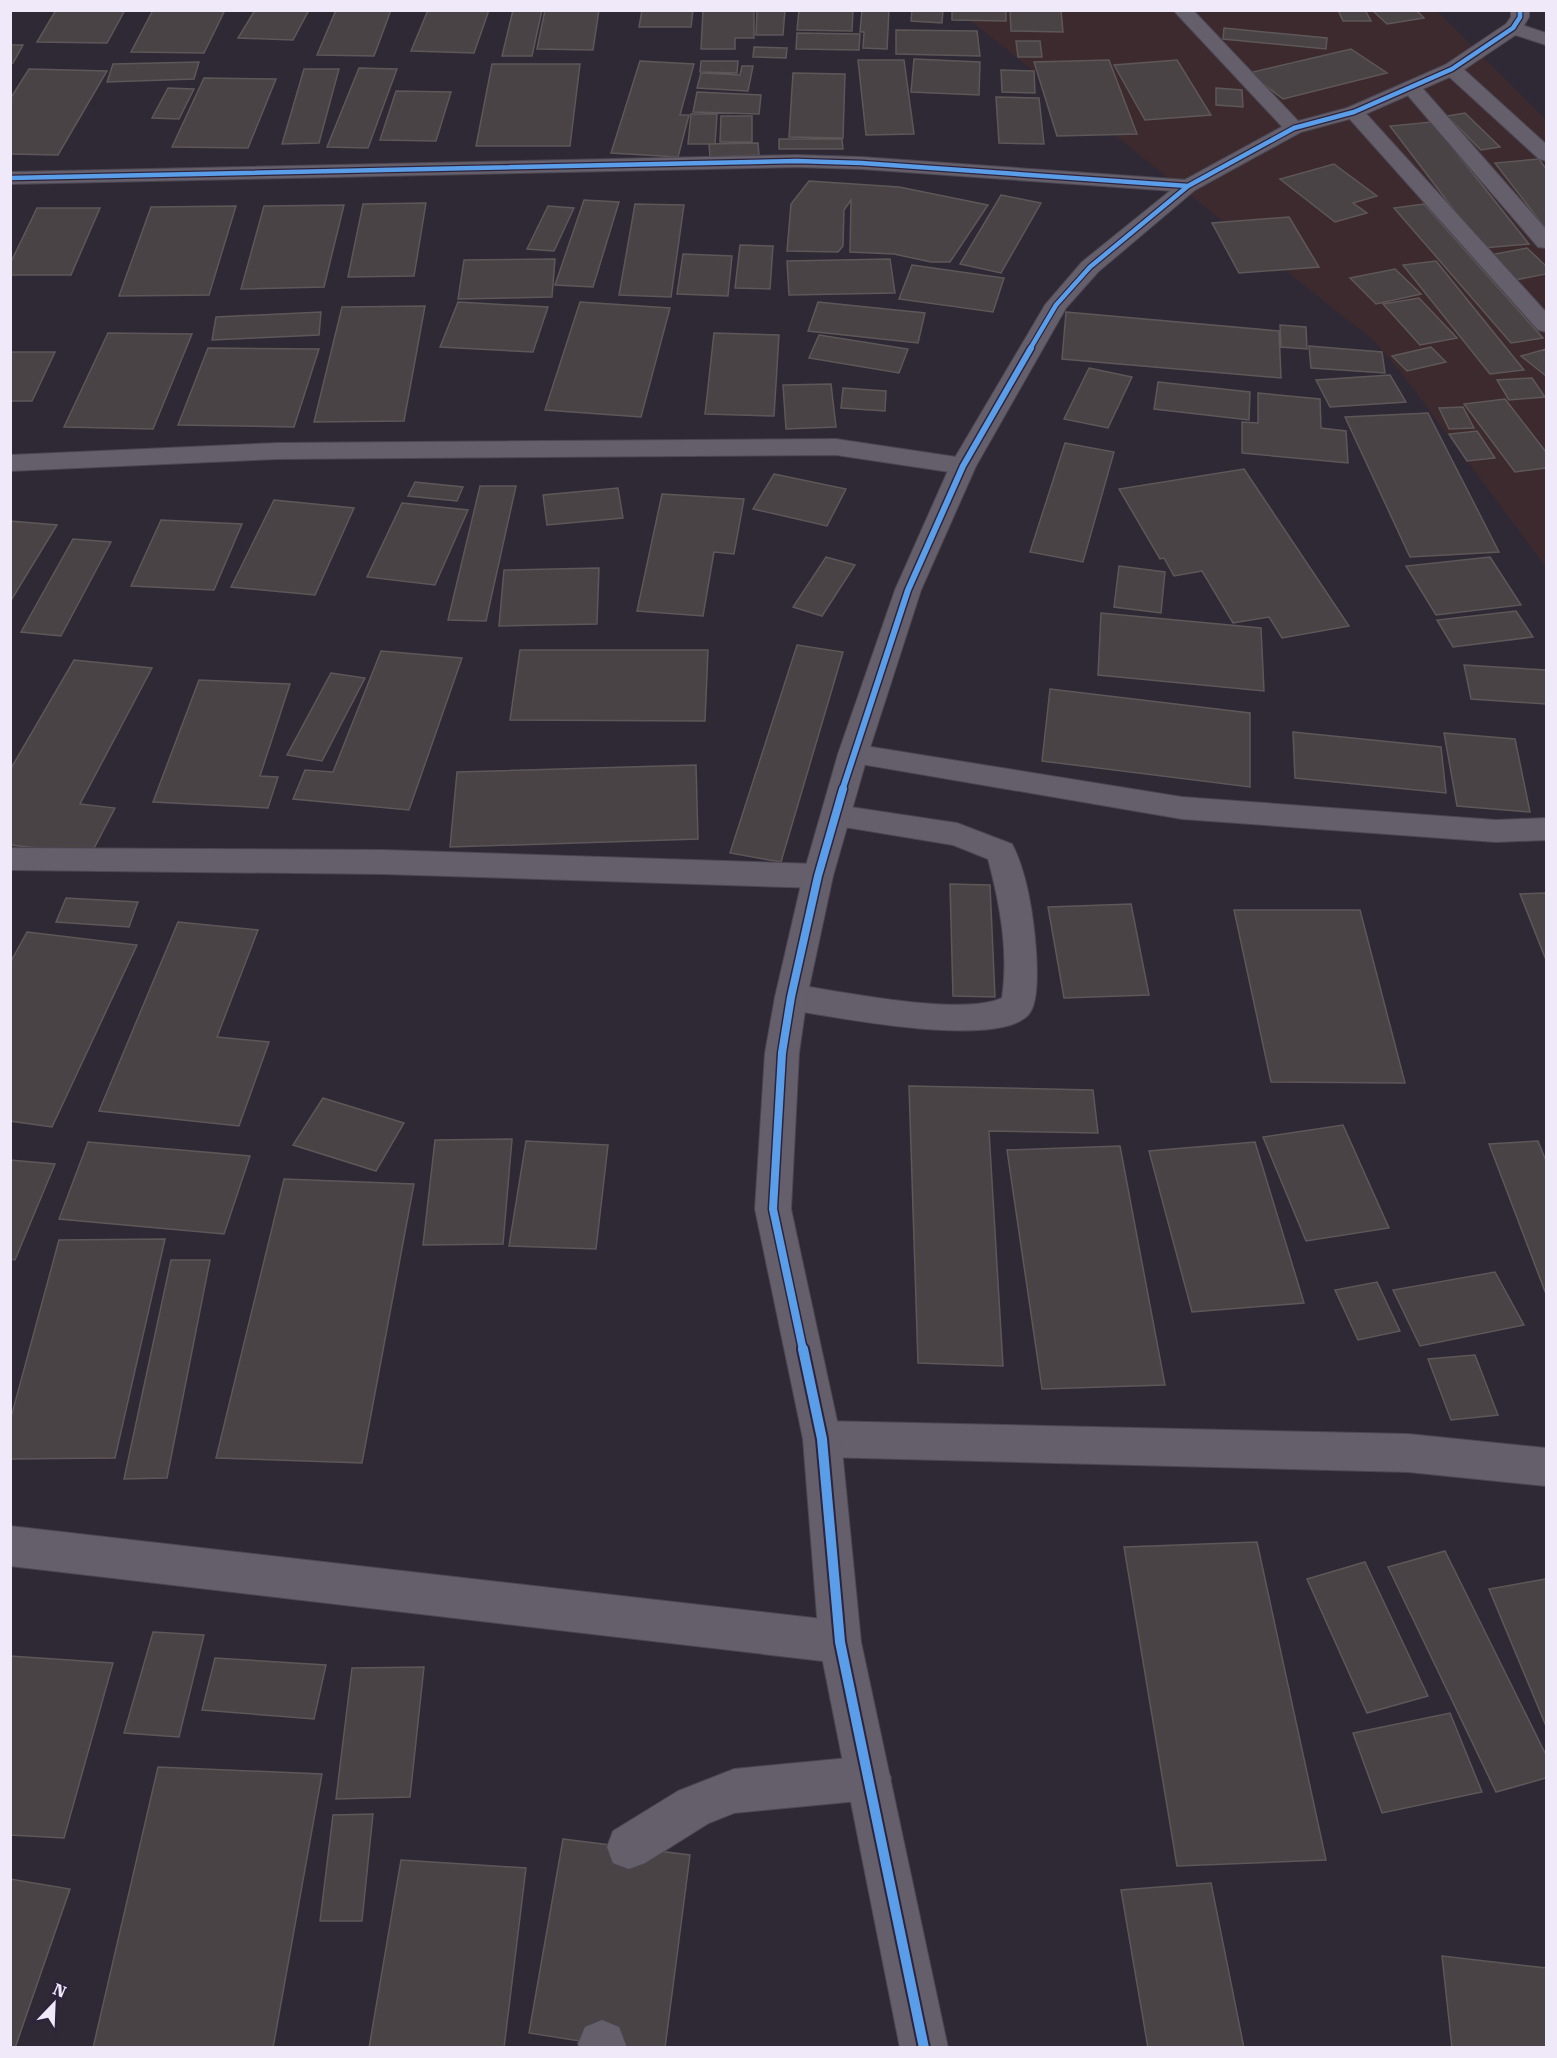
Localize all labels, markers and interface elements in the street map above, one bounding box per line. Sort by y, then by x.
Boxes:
north arrow [24,1974,84,2034]
text: N [50,1979,69,2002]

